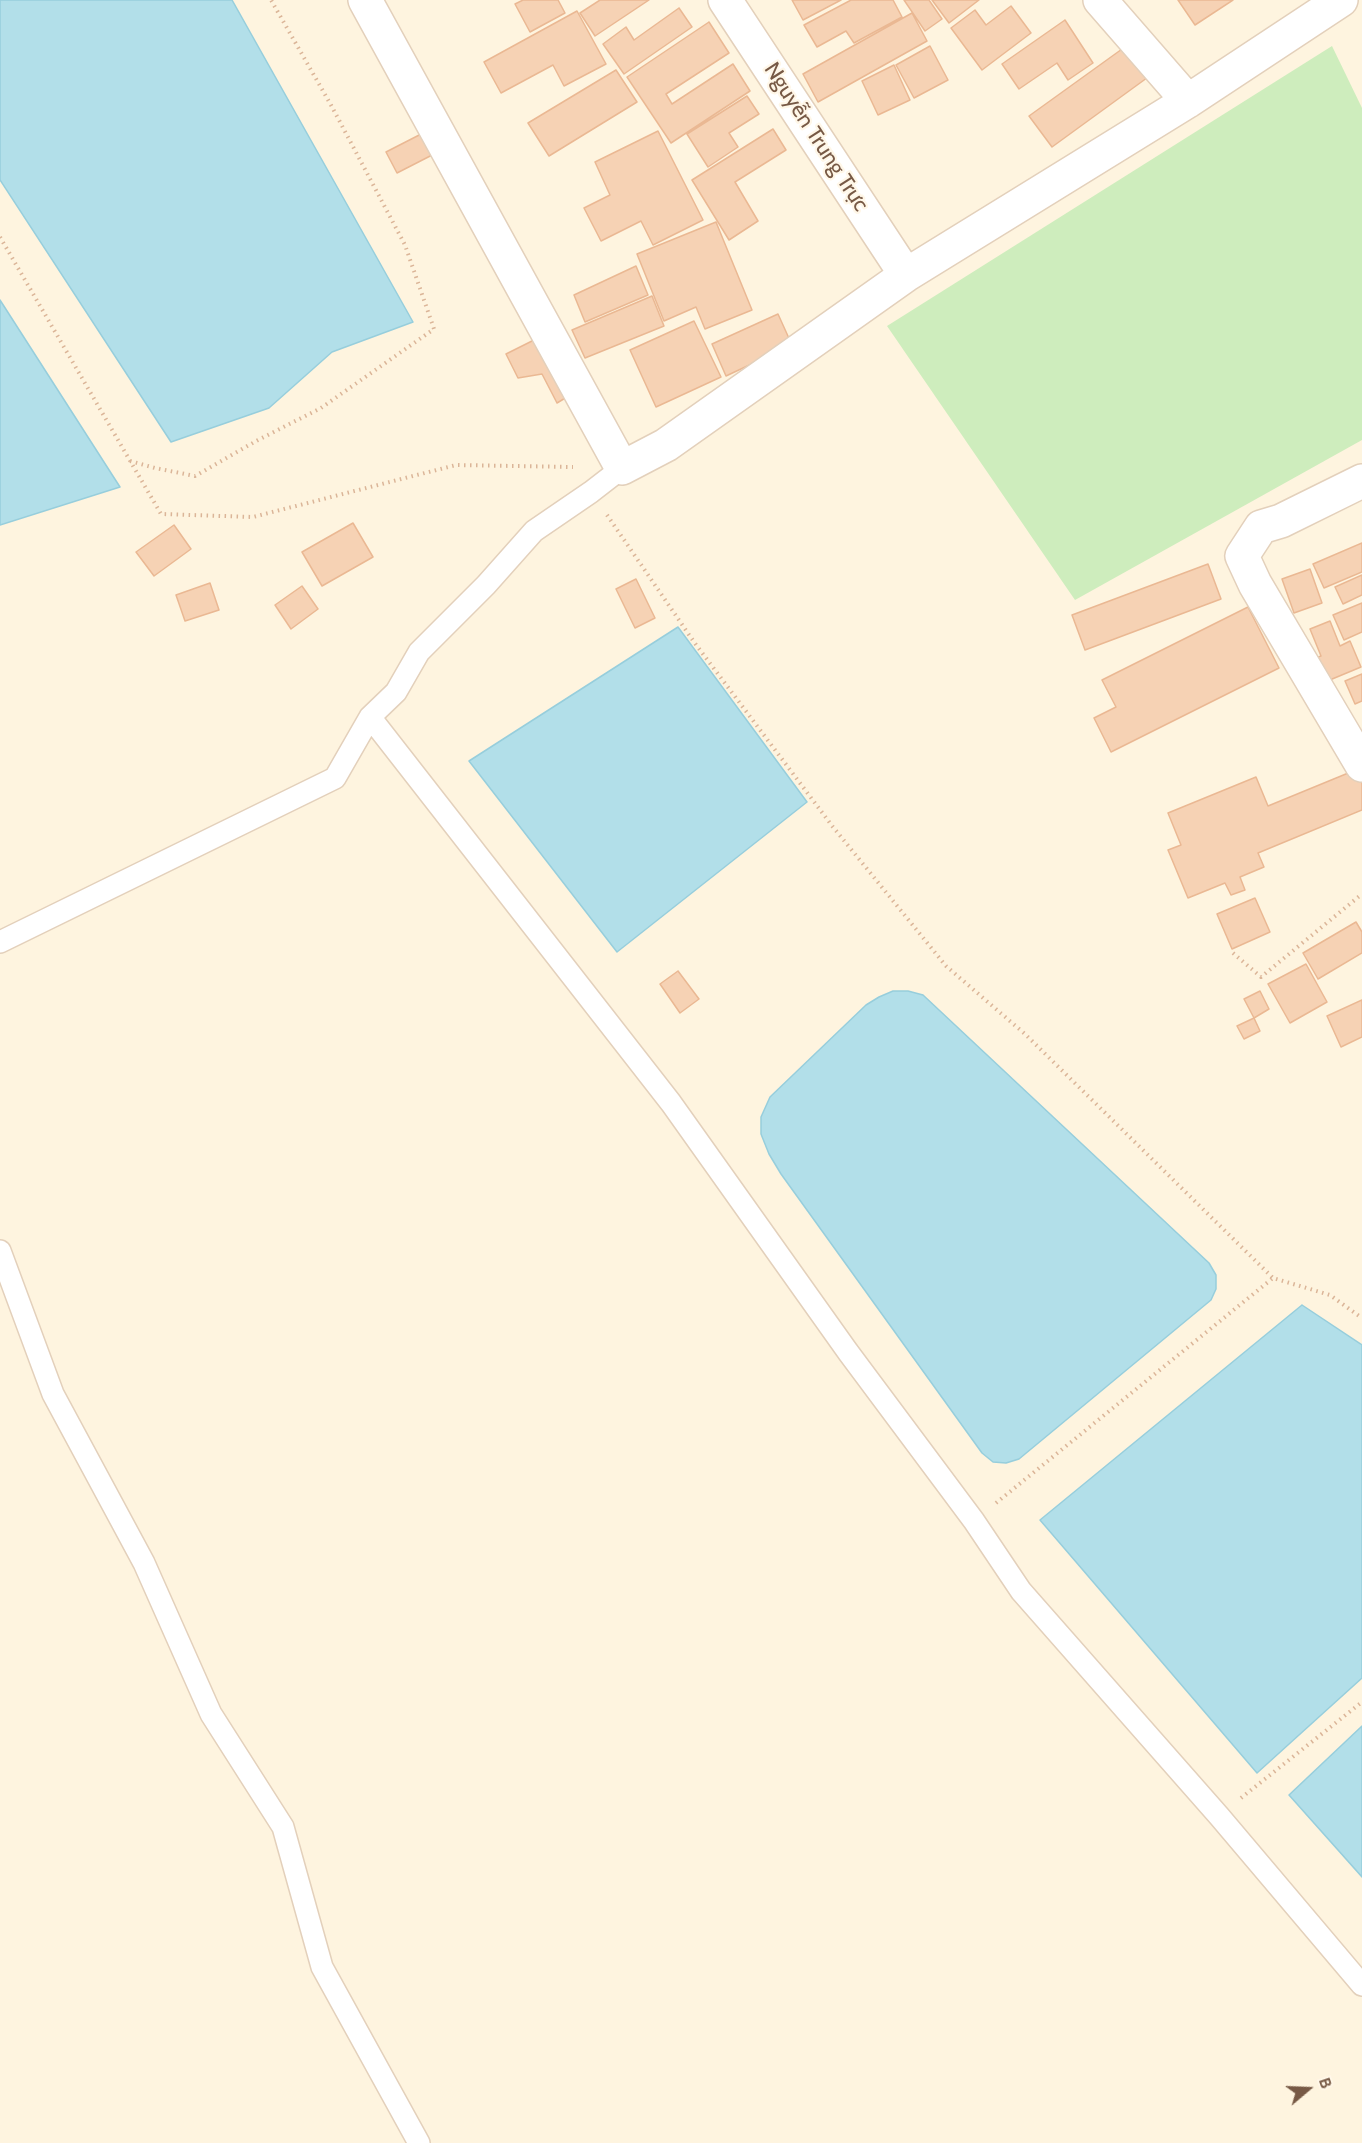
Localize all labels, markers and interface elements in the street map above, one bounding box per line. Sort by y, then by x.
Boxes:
street label: Nguyễn Trung Trực [758,58,874,216]
north arrow [1278,2059,1338,2119]
text: B [1315,2075,1336,2091]

